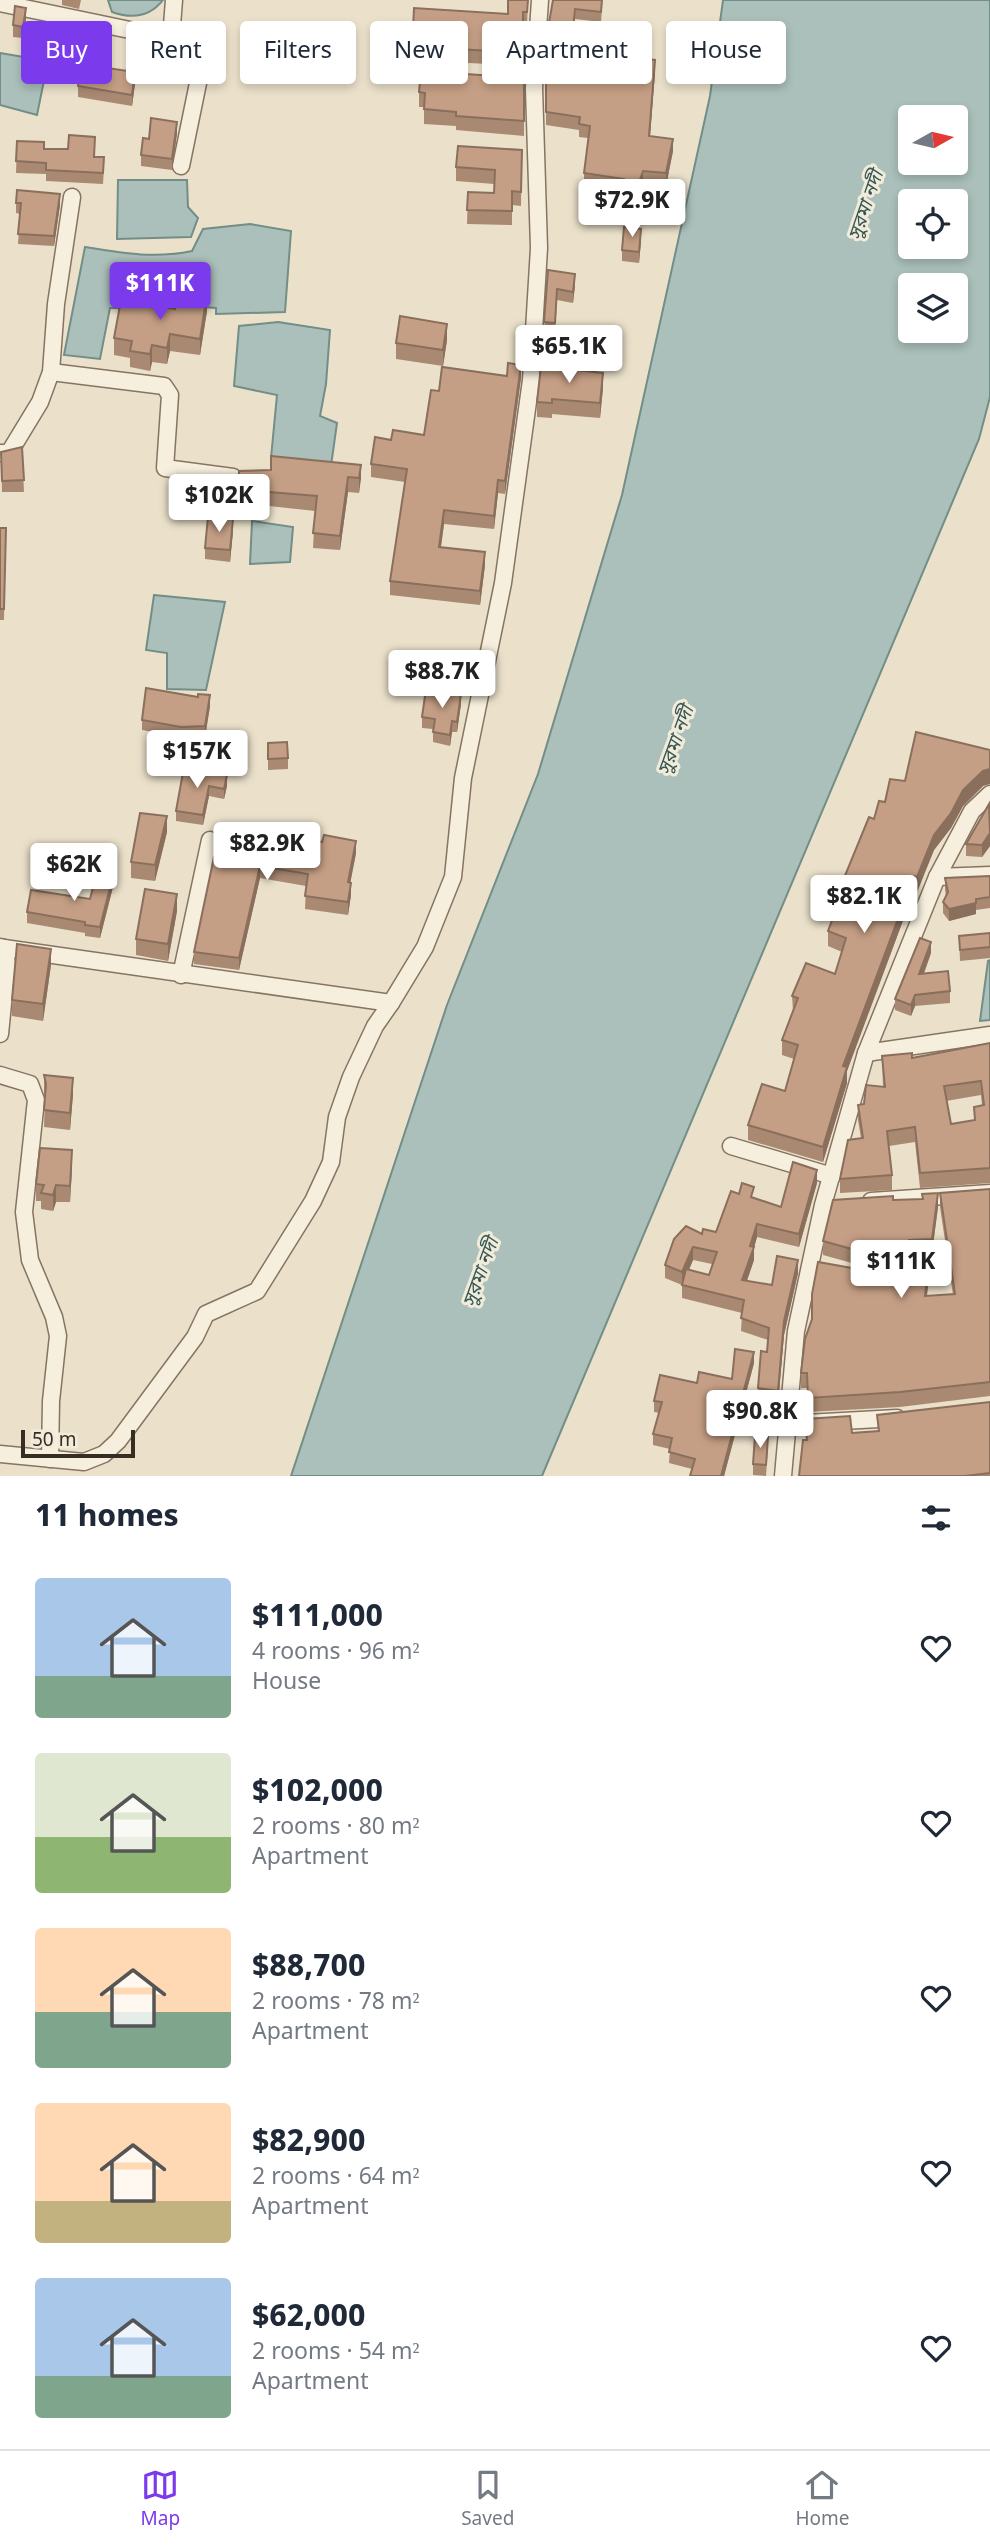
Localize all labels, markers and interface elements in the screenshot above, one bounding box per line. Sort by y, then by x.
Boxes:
chip: Buy [21,21,112,84]
chip: Rent [126,21,226,84]
chip: Filters [240,21,356,84]
chip: New [370,21,468,84]
chip: Apartment [482,21,652,84]
chip: House [666,21,786,84]
north arrow [898,105,968,175]
map controls [898,105,968,343]
water label: সুরমা নদী [843,164,892,244]
pin: $72.9K [575,180,689,239]
text: $72.9K [594,187,670,217]
button: locate [898,189,968,259]
pin: $111K [111,262,209,322]
text: $111K [126,270,194,300]
button: layers [898,273,968,343]
pin: $65.1K [512,326,626,385]
text: $65.1K [531,333,607,363]
pin: $102K [170,475,268,534]
text: $102K [185,482,253,512]
pin: $88.7K [385,650,499,710]
text: $88.7K [404,658,480,688]
water label: সুরমা নদী [652,699,703,779]
pin: $157K [148,730,246,790]
text: $157K [163,738,231,768]
pin: $82.9K [210,822,324,882]
text: $82.9K [229,830,305,860]
pin: $62K [33,844,115,903]
text: $62K [46,851,102,881]
pin: $82.1K [807,876,921,935]
text: $82.1K [826,883,902,913]
water label: সুরমা নদী [457,1231,508,1311]
pin: $111K [852,1240,950,1300]
text: $111K [867,1248,935,1278]
pin: $90.8K [703,1390,817,1450]
text: $90.8K [722,1398,798,1428]
scale bar [21,1427,135,1459]
text: 50 m [32,1429,76,1454]
text: 11 homes [35,1498,179,1538]
icon: filters [917,1499,955,1537]
text: $111,000 [252,1598,383,1638]
icon: home [91,1606,175,1690]
icon: heart [917,1629,955,1667]
text: 4 rooms · 96 m² [252,1638,419,1668]
text: House [252,1668,321,1698]
text: $102,000 [252,1773,383,1813]
icon: home [91,1781,175,1865]
icon: heart [917,1804,955,1842]
text: 2 rooms · 80 m² [252,1813,419,1843]
text: Apartment [252,1843,369,1873]
text: $88,700 [252,1948,365,1988]
icon: home [91,1956,175,2040]
icon: heart [917,1979,955,2017]
text: 2 rooms · 78 m² [252,1988,419,2018]
text: Apartment [252,2018,369,2048]
text: $82,900 [252,2123,365,2163]
icon: home [91,2131,175,2215]
icon: heart [917,2154,955,2192]
text: 2 rooms · 64 m² [252,2163,419,2193]
text: Apartment [252,2193,369,2223]
text: $62,000 [252,2298,365,2338]
icon: home [91,2306,175,2390]
icon: heart [917,2329,955,2367]
text: 2 rooms · 54 m² [252,2338,419,2368]
text: Apartment [252,2368,369,2398]
tab: Map [141,2466,180,2533]
tab: Saved [461,2466,514,2533]
tab: Home [795,2466,849,2533]

